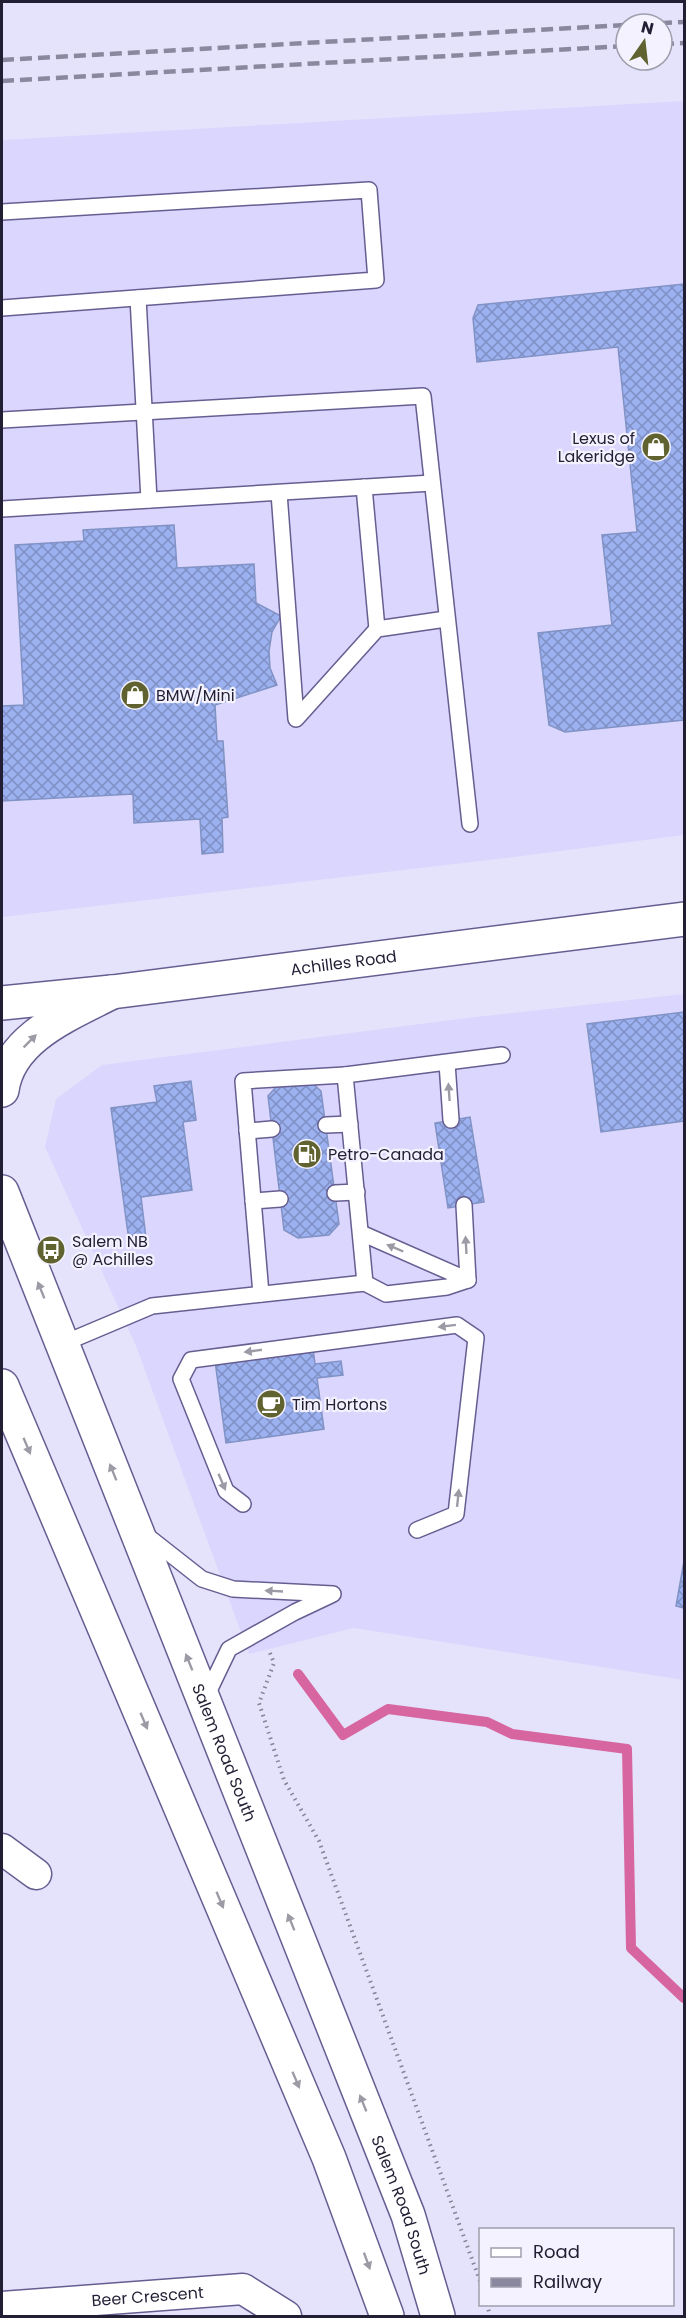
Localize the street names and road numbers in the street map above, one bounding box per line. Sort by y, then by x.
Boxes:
street label: Achilles Road [289,945,398,981]
street label: Salem Road South [186,1680,262,1825]
street label: Salem Road South [365,2132,436,2278]
street label: Beer Crescent [91,2281,205,2312]

